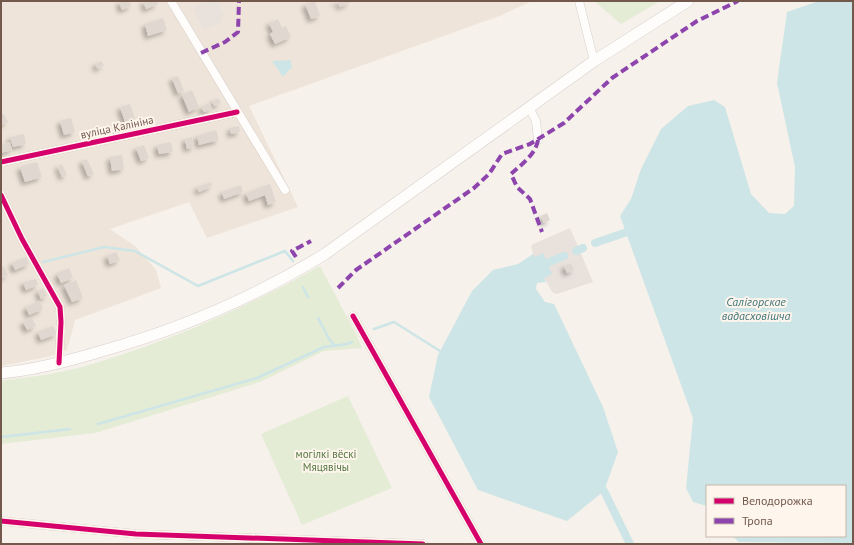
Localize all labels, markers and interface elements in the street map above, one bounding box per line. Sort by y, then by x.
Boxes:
street label: вуліца Калініна [79,112,155,142]
water label: Салігорскае вадасховішча [722,294,790,323]
park label: могілкі вёскі Мяцявічы [296,447,356,474]
legend [706,485,846,537]
text: Велодорожка [742,493,813,508]
text: Тропа [742,513,773,528]

